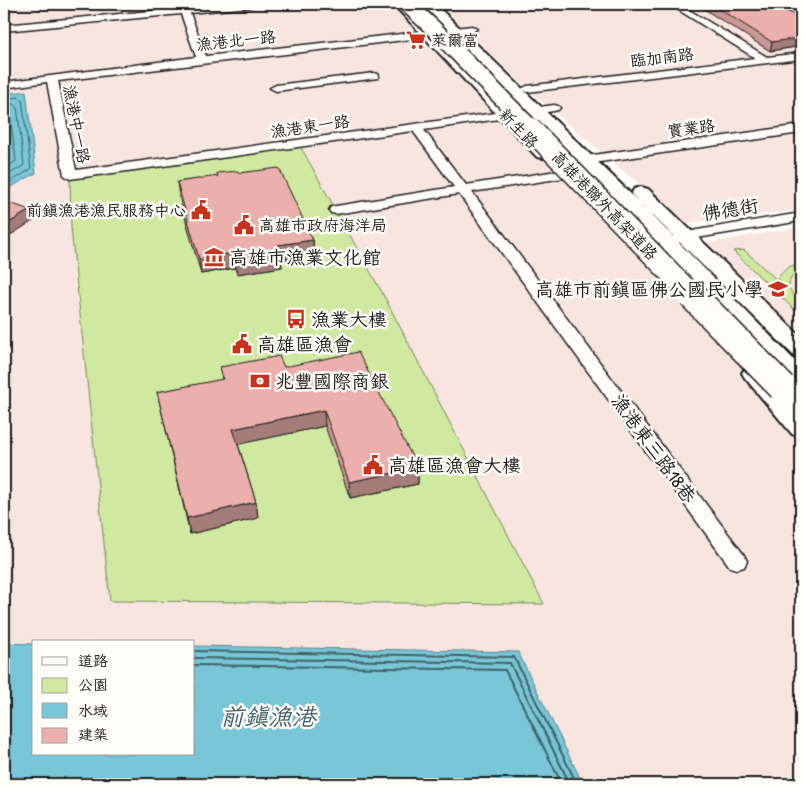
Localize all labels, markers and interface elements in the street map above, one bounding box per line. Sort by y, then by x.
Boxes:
street label: 漁港北一路 [195,25,277,55]
supermarket icon: 萊爾富 [405,29,427,51]
place label: 萊爾富 [431,29,479,51]
street label: 臨加南路 [629,42,695,72]
street label: 漁港中一路 [59,83,95,165]
street label: 新生路 [494,103,544,153]
street label: 漁港東一路 [269,110,351,142]
street label: 實業路 [666,114,716,142]
street label: 高雄港聯外高架道路 [547,146,663,264]
street label: 佛德街 [700,192,760,226]
place label: 前鎮漁港漁民服務中心 [26,199,186,221]
public building icon: 前鎮漁港漁民服務中心 [190,199,212,221]
public building icon: 高雄市政府海洋局 [233,214,255,236]
place label: 高雄市政府海洋局 [259,214,387,236]
place label: 高雄市漁業文化館 [229,244,381,270]
museum icon: 高雄市漁業文化館 [203,246,225,268]
place label: 高雄市前鎮區佛公國民小學 [535,276,763,302]
school or university icon: 高雄市前鎮區佛公國民小學 [767,278,789,300]
place label: 漁業大樓 [311,306,387,332]
bus stop icon: 漁業大樓 [285,308,307,330]
place label: 高雄區漁會 [257,331,352,357]
public building icon: 高雄區漁會 [231,333,253,355]
place label: 兆豐國際商銀 [275,368,390,394]
bank icon: 兆豐國際商銀 [249,370,271,392]
street label: 漁港東三路18巷 [606,388,702,508]
place label: 高雄區漁會大樓 [388,452,521,478]
public building icon: 高雄區漁會大樓 [362,454,384,476]
legend [32,640,195,756]
text: 道路 [78,650,108,671]
text: 公園 [78,674,108,695]
text: 水域 [78,700,108,721]
water label: 前鎮漁港 [220,700,318,732]
text: 建築 [78,724,108,745]

